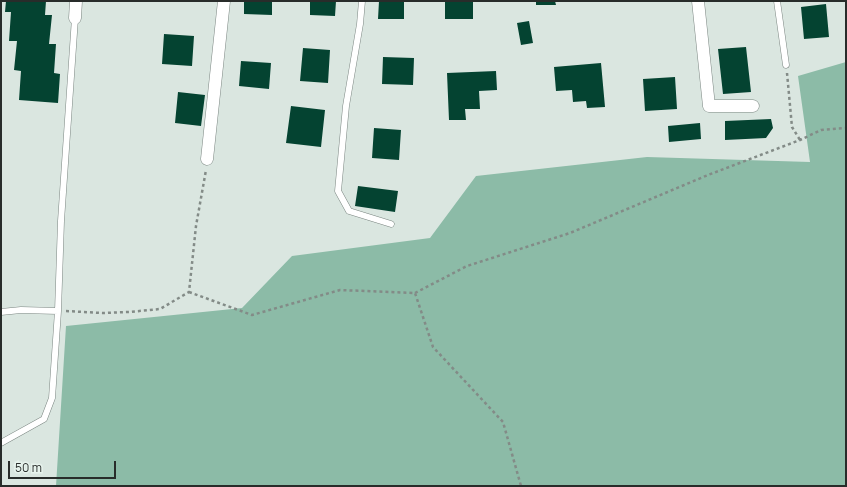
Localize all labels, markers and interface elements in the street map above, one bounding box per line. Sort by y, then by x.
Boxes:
scale bar [10,453,118,479]
text: 50 m [15,459,42,476]

